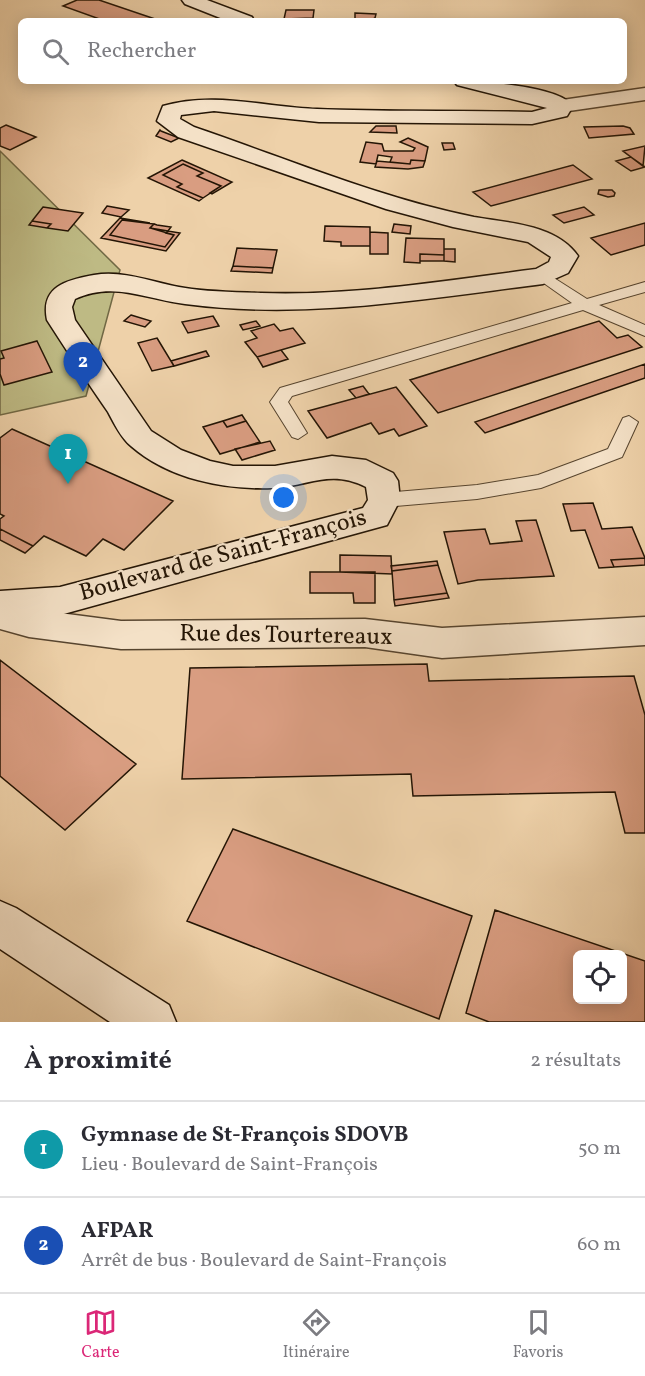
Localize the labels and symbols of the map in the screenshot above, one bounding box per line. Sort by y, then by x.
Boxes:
pin: 2 [64,342,103,392]
pin: 1 [48,434,88,484]
your location [269,483,298,512]
street label: Boulevard de Saint-François [75,501,371,611]
street label: Rue des Tourtereaux [179,617,393,655]

